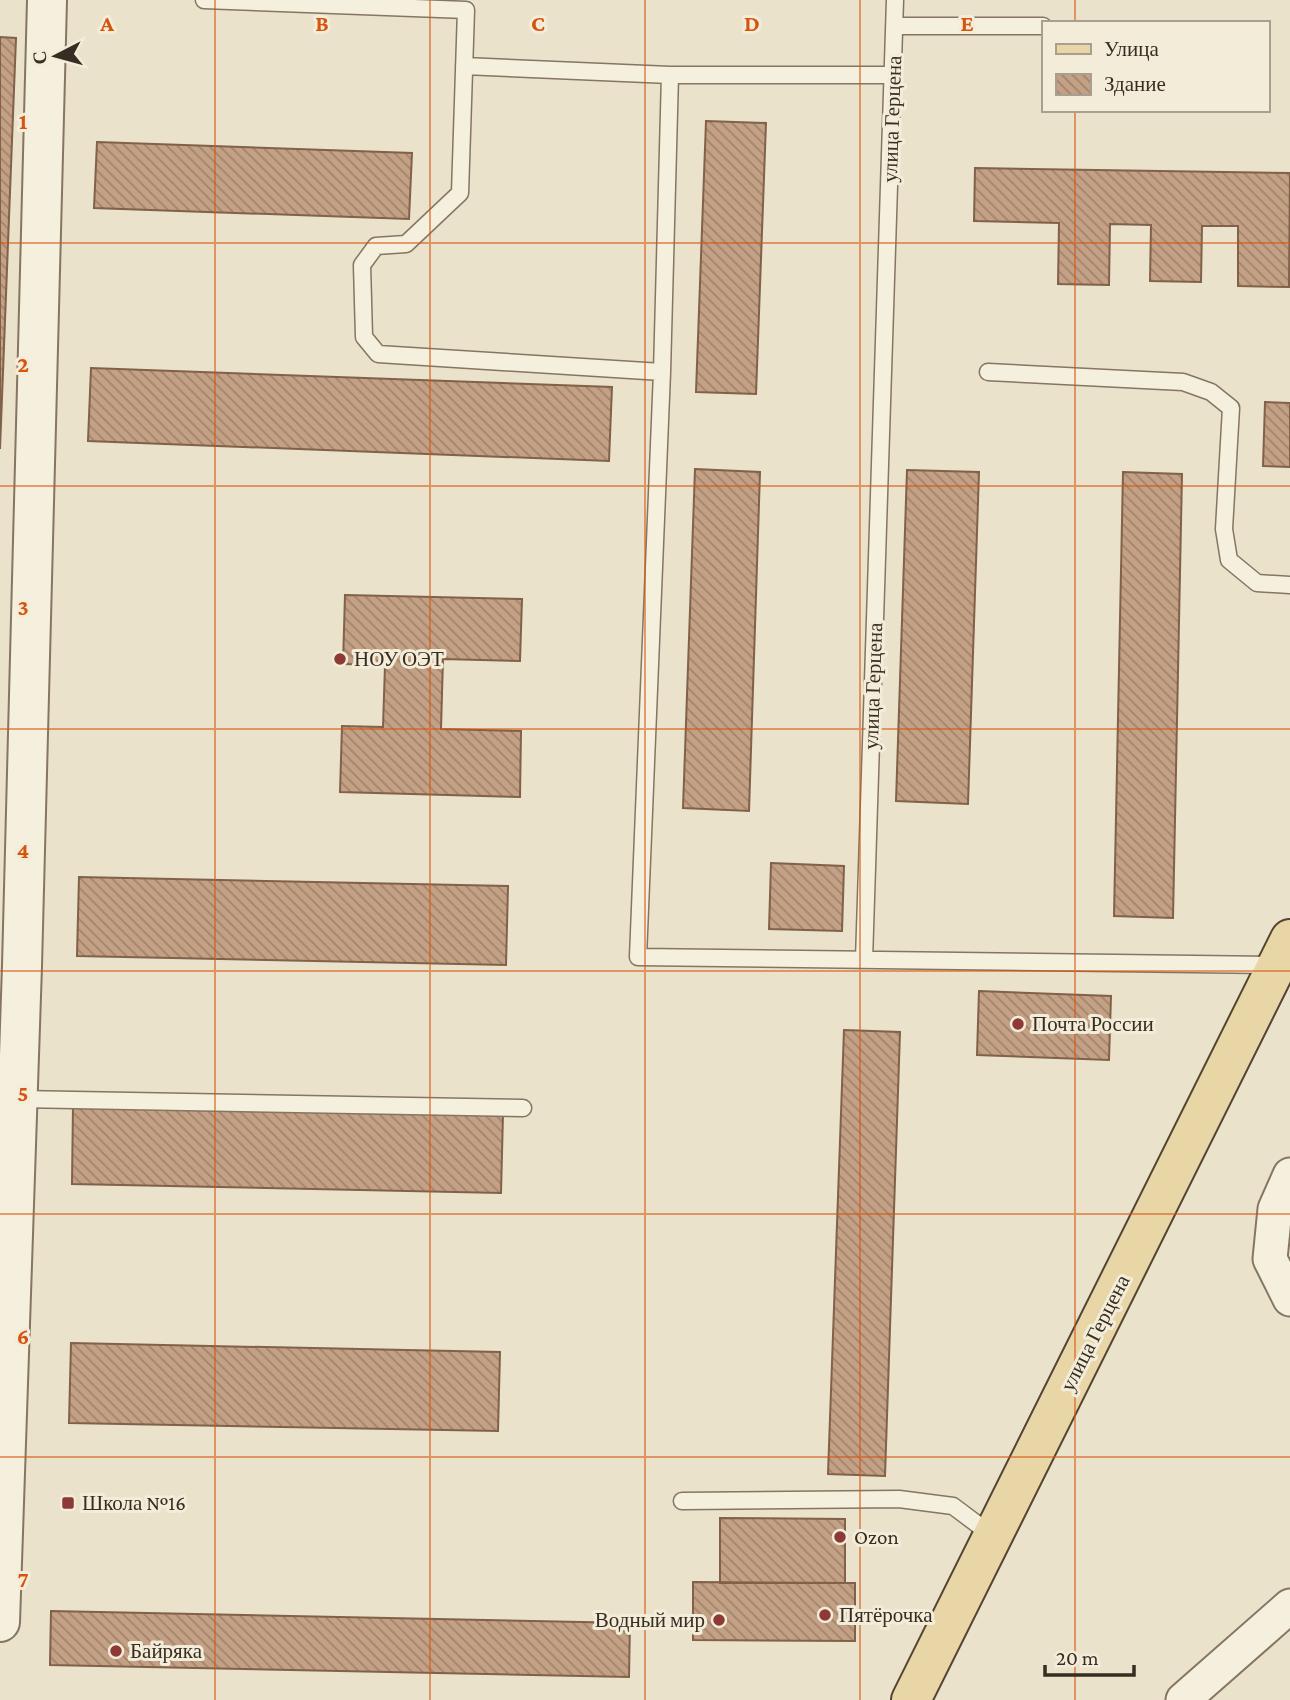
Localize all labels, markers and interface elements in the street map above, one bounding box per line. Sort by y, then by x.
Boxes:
text: A [99,10,114,36]
text: B [315,10,329,36]
text: C [531,10,545,36]
text: D [744,10,760,36]
text: E [960,10,974,36]
north arrow [21,21,91,91]
legend [1042,21,1269,112]
text: Улица [1104,37,1159,61]
text: С [28,50,51,66]
street label: улица Герцена [878,54,906,183]
text: Здание [1104,72,1166,96]
text: 1 [19,108,28,134]
text: 2 [17,351,29,377]
text: 3 [17,594,29,620]
street label: улица Герцена [859,621,887,750]
place label: НОУ ОЭТ [354,647,444,671]
marker: НОУ ОЭТ [332,651,348,667]
text: 4 [17,837,29,863]
place label: Почта России [1032,1012,1154,1036]
marker: Почта России [1010,1016,1026,1032]
text: 5 [17,1080,29,1106]
street label: улица Герцена [1055,1270,1135,1395]
text: 6 [17,1323,29,1349]
place label: Школа №16 [82,1491,186,1515]
marker: Школа №16 [60,1495,76,1511]
place label: Ozon [854,1525,899,1549]
marker: Ozon [832,1529,848,1545]
text: 7 [17,1566,29,1592]
place label: Пятёрочка [839,1603,933,1627]
marker: Пятёрочка [817,1607,833,1623]
place label: Водный мир [595,1608,705,1632]
marker: Водный мир [711,1612,727,1628]
scale bar [1045,1634,1134,1678]
place label: Байряка [130,1639,203,1663]
marker: Байряка [108,1643,124,1659]
text: 20 m [1056,1646,1099,1670]

